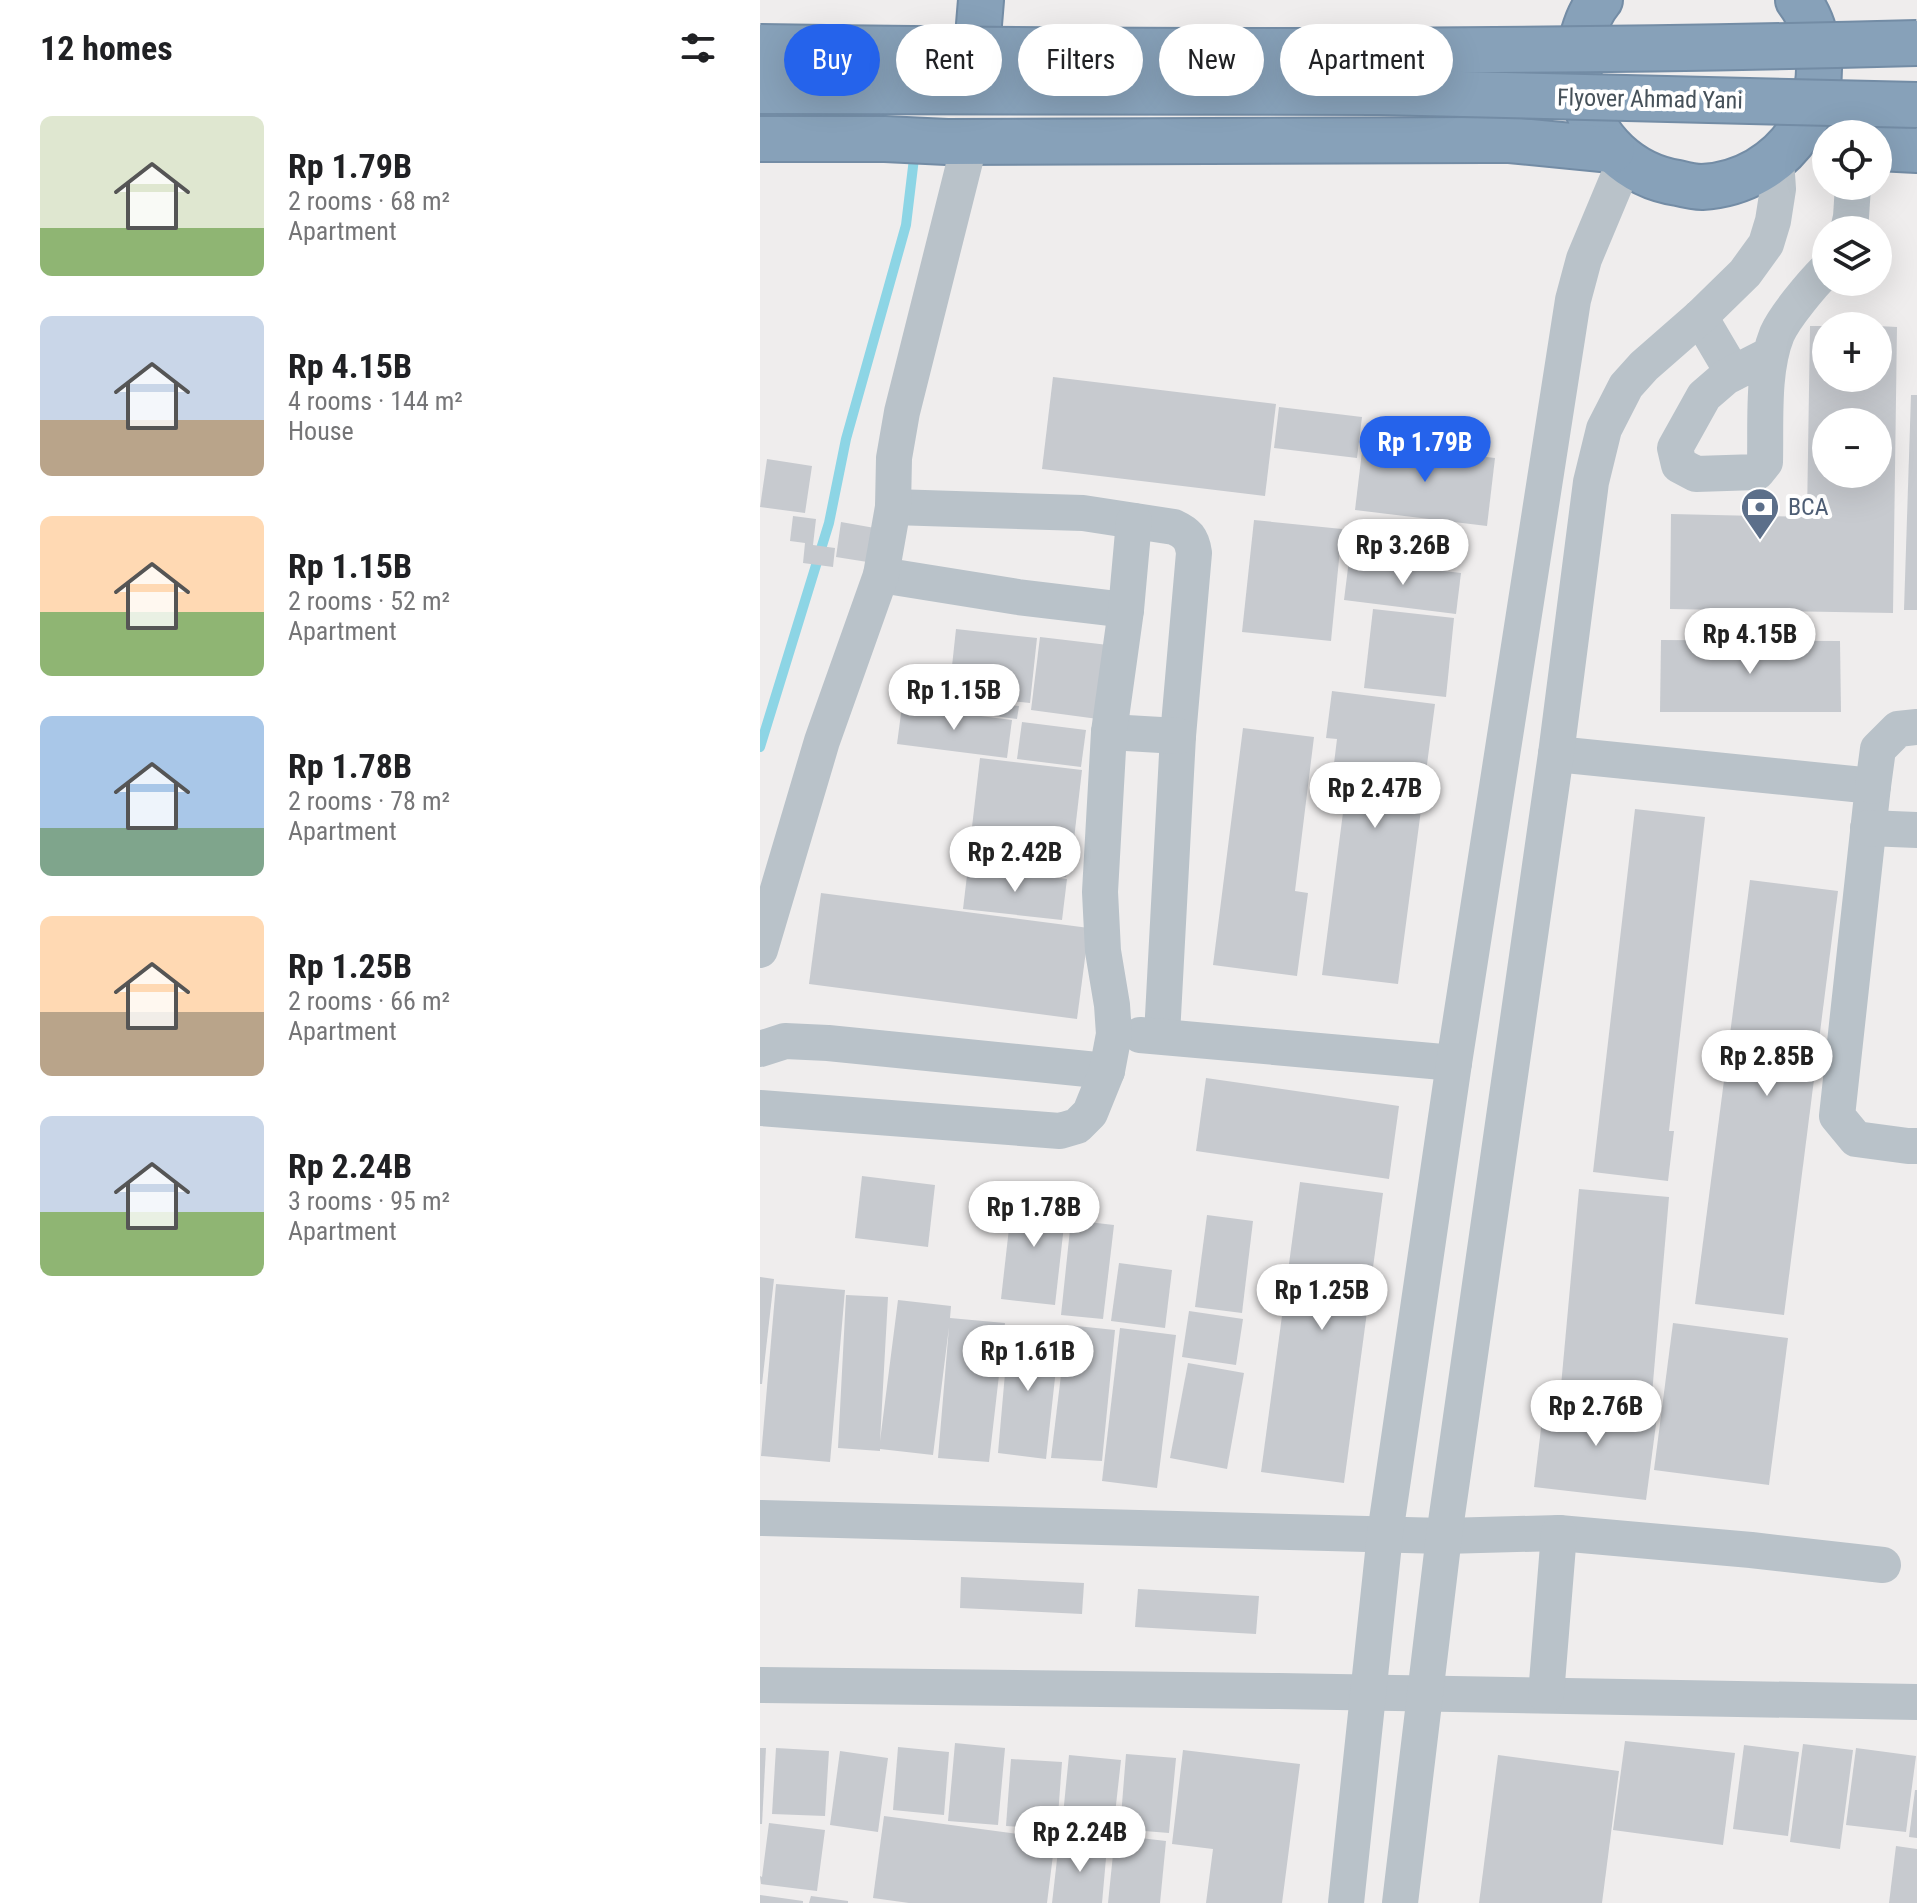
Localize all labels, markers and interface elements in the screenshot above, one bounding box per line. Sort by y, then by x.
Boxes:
chip: Buy [784,24,880,96]
chip: Rent [896,24,1002,96]
chip: Filters [1018,24,1143,96]
chip: New [1159,24,1264,96]
chip: Apartment [1280,24,1453,96]
icon: filters [676,26,720,70]
text: 12 homes [40,28,173,68]
street label: Flyover Ahmad Yani [1557,83,1743,115]
map controls [1812,120,1892,488]
button: locate [1812,120,1892,200]
text: Rp 1.79B [288,146,412,186]
icon: home [104,148,200,244]
text: 2 rooms · 68 m² [288,186,450,216]
text: Apartment [288,216,397,246]
button: layers [1812,216,1892,296]
button: + [1812,312,1892,392]
text: Rp 4.15B [288,346,412,386]
icon: home [104,348,200,444]
text: 4 rooms · 144 m² [288,386,463,416]
button: − [1812,408,1892,488]
text: House [288,416,354,446]
pin: Rp 1.79B [1342,416,1508,484]
text: Rp 1.79B [1378,427,1472,457]
bank icon: BCA [1739,486,1781,541]
place label: BCA [1788,493,1829,521]
pin: Rp 3.26B [1320,519,1486,587]
text: Rp 3.26B [1356,530,1450,560]
text: Rp 1.15B [288,546,412,586]
icon: home [104,548,200,644]
text: 2 rooms · 52 m² [288,586,450,616]
pin: Rp 4.15B [1667,608,1833,676]
text: Apartment [288,616,397,646]
text: Rp 4.15B [1703,619,1797,649]
pin: Rp 1.15B [871,664,1037,732]
text: Rp 1.15B [907,675,1001,705]
text: Rp 1.78B [288,746,412,786]
icon: home [104,748,200,844]
pin: Rp 2.47B [1292,762,1458,830]
text: Rp 2.47B [1328,773,1422,803]
text: 2 rooms · 78 m² [288,786,450,816]
text: Apartment [288,816,397,846]
pin: Rp 2.42B [932,826,1098,894]
text: Rp 2.42B [968,837,1062,867]
text: Rp 1.25B [288,946,412,986]
icon: home [104,948,200,1044]
text: 2 rooms · 66 m² [288,986,450,1016]
text: Apartment [288,1016,397,1046]
pin: Rp 2.85B [1684,1030,1850,1098]
text: Rp 2.85B [1720,1041,1814,1071]
text: Rp 2.24B [288,1146,412,1186]
icon: home [104,1148,200,1244]
pin: Rp 1.78B [951,1181,1117,1249]
text: 3 rooms · 95 m² [288,1186,450,1216]
text: Rp 1.78B [987,1192,1081,1222]
text: Apartment [288,1216,397,1246]
pin: Rp 1.25B [1239,1264,1405,1332]
text: Rp 1.25B [1275,1275,1369,1305]
pin: Rp 1.61B [945,1325,1111,1393]
text: Rp 1.61B [981,1336,1075,1366]
pin: Rp 2.76B [1513,1380,1679,1448]
text: Rp 2.76B [1549,1391,1643,1421]
pin: Rp 2.24B [997,1806,1163,1874]
text: Rp 2.24B [1033,1817,1127,1847]

